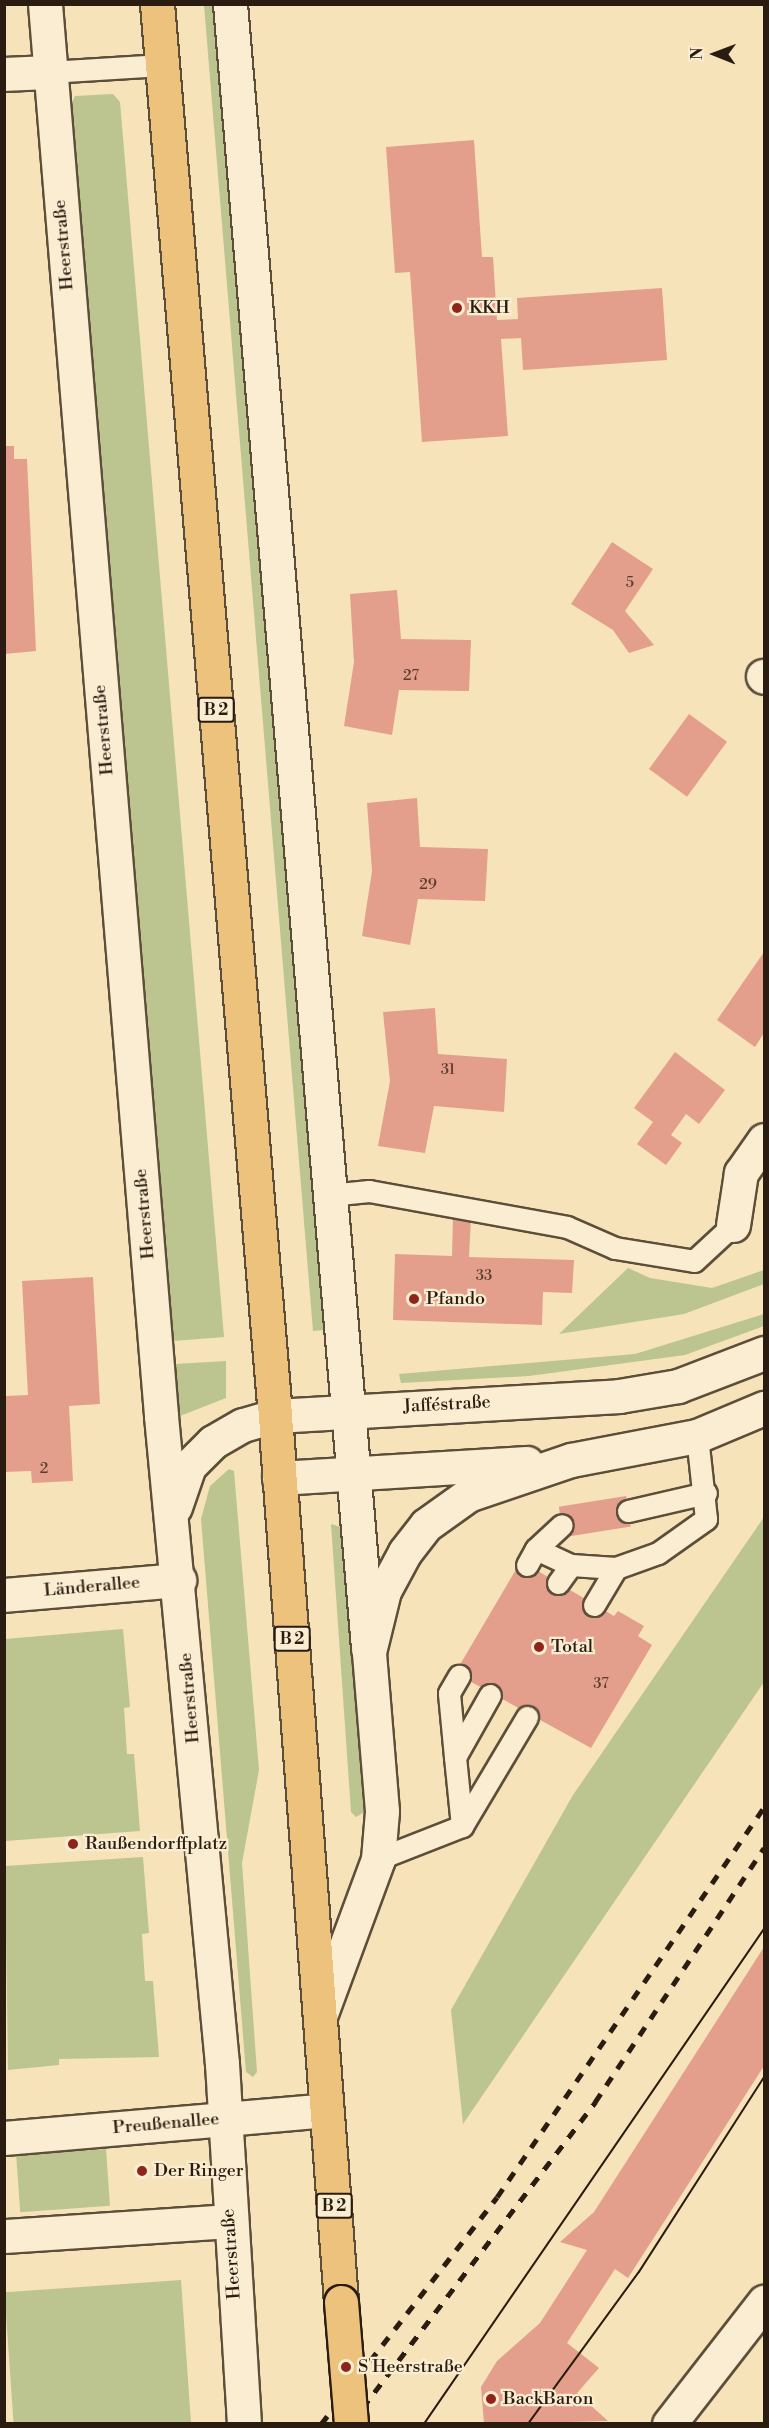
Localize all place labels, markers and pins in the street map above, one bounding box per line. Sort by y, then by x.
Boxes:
place label: KKH [469,297,510,319]
marker: KKH [450,301,464,315]
place label: Pfando [426,1288,485,1310]
marker: Pfando [407,1292,421,1306]
place label: Total [551,1636,593,1658]
marker: Total [532,1640,546,1654]
place label: Raußendorffplatz [85,1833,227,1855]
marker: Raußendorffplatz [66,1837,80,1851]
place label: Der Ringer [154,2160,244,2182]
marker: Der Ringer [135,2164,149,2178]
place label: S Heerstraße [358,2356,463,2378]
marker: S Heerstraße [339,2360,353,2374]
place label: BackBaron [503,2388,593,2410]
marker: BackBaron [484,2392,498,2406]

